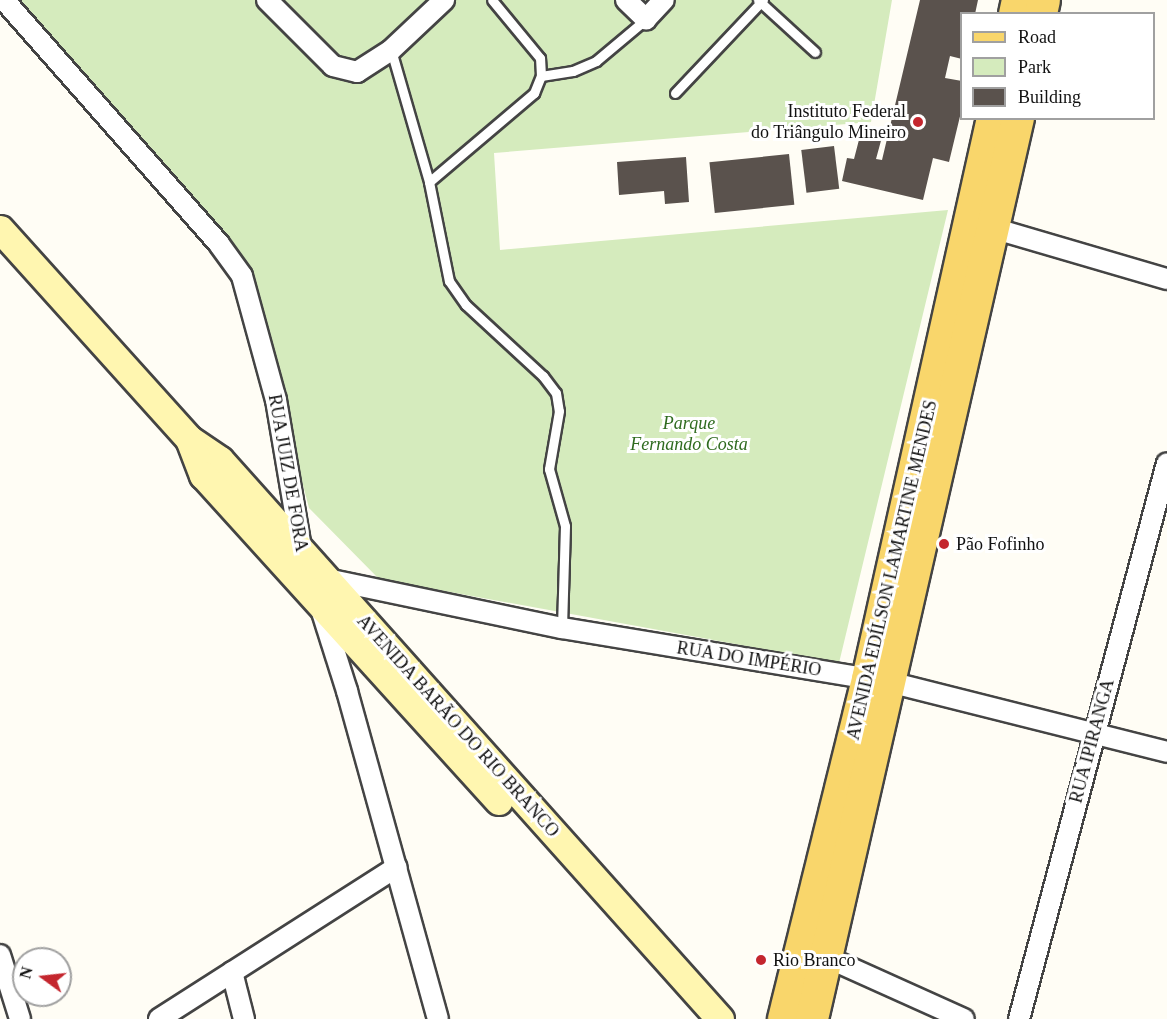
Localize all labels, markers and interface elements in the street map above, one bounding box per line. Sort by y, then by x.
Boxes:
legend [960,12,1155,120]
text: Road [1018,27,1056,47]
text: Park [1018,57,1051,77]
text: Building [1018,87,1081,107]
place label: Instituto Federal do Triângulo Mineiro [751,101,906,144]
marker: Instituto Federal do Triângulo Mineiro [911,115,925,129]
street label: RUA JUIZ DE FORA [263,392,313,554]
street label: AVENIDA EDÍLSON LAMARTINE MENDES [842,398,942,742]
park label: Parque Fernando Costa [630,413,748,456]
place label: Pão Fofinho [956,533,1045,555]
marker: Pão Fofinho [937,537,951,551]
street label: AVENIDA BARÃO DO RIO BRANCO [352,610,564,842]
street label: RUA DO IMPÉRIO [675,637,823,681]
street label: RUA IPIRANGA [1065,676,1119,806]
north arrow [12,947,72,1007]
place label: Rio Branco [773,949,855,971]
marker: Rio Branco [754,953,768,967]
text: N [16,965,36,981]

